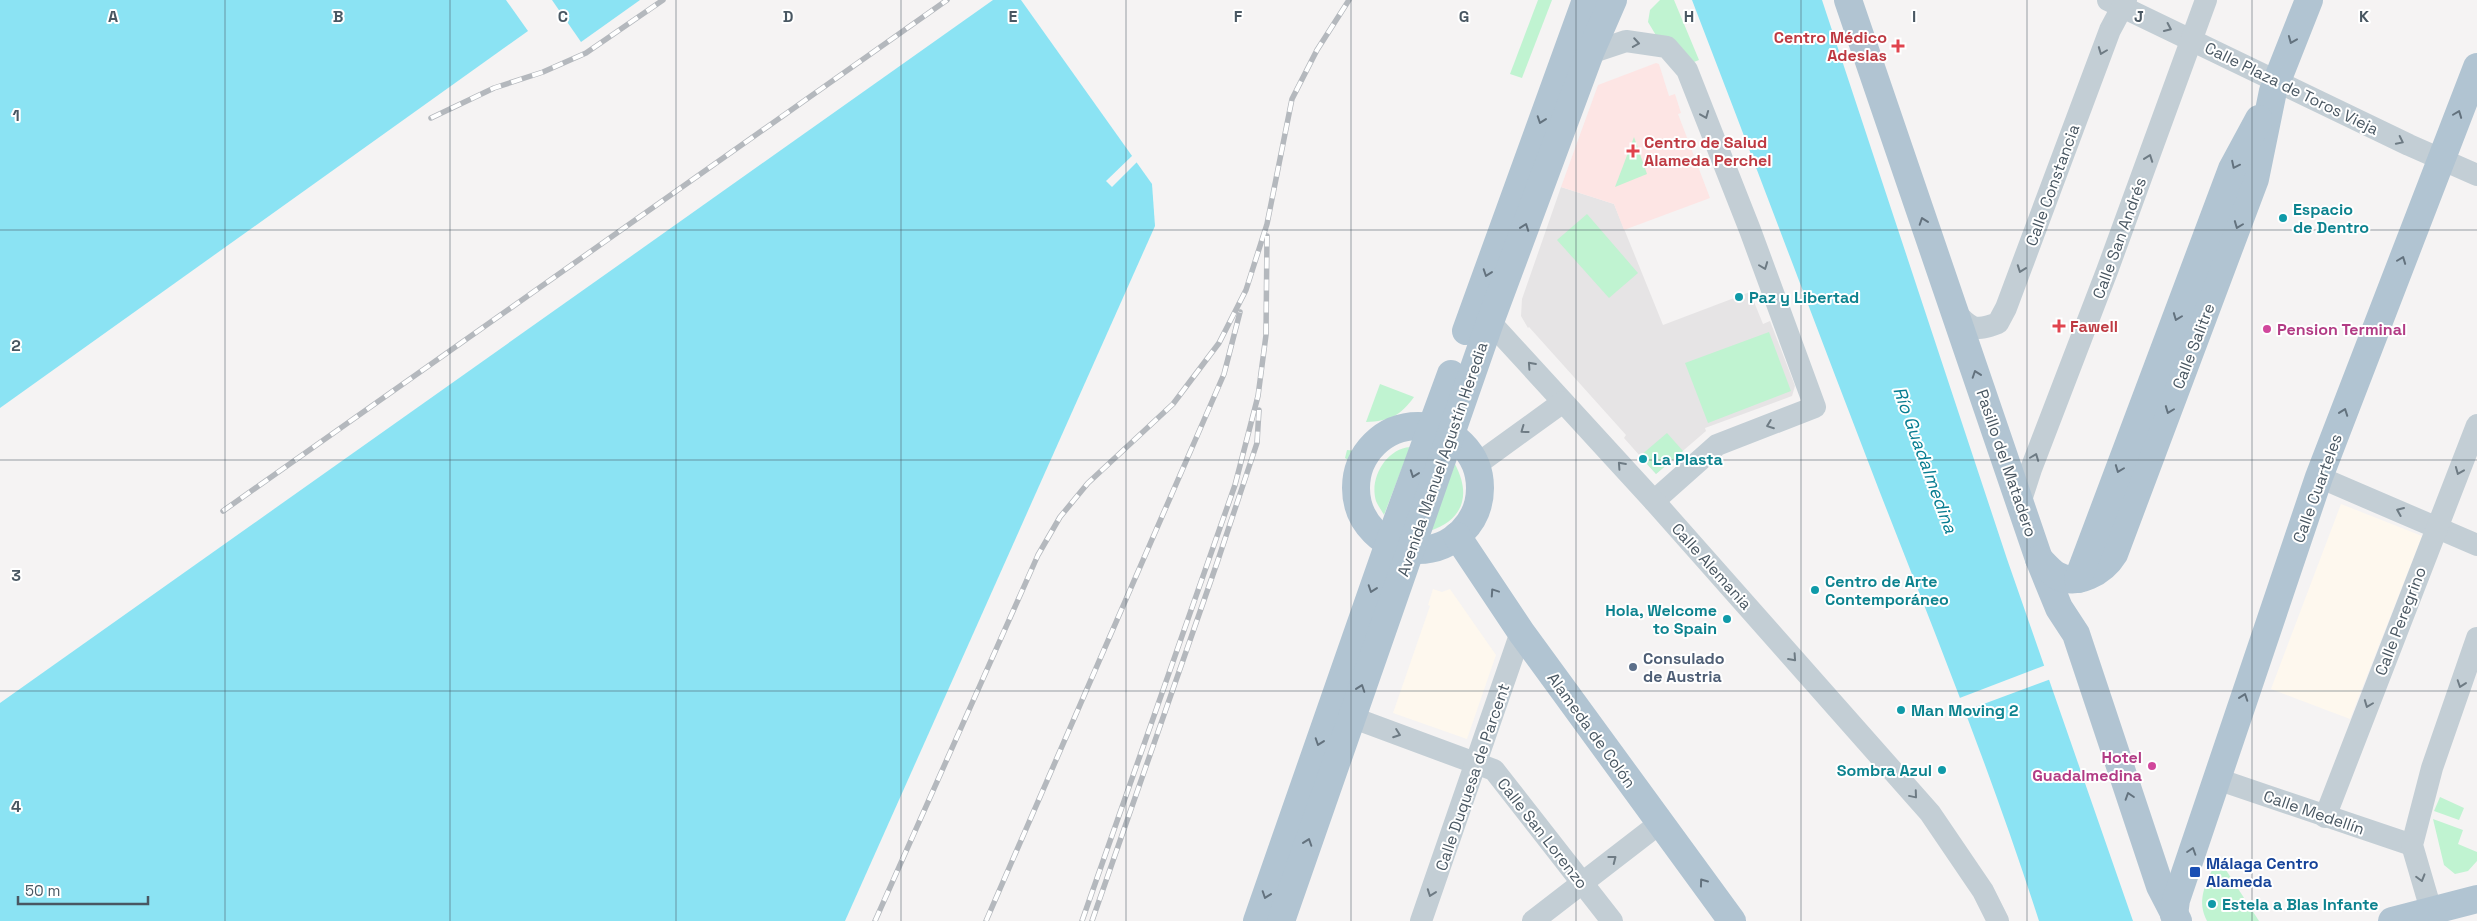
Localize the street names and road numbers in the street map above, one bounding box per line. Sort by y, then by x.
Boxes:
street label: Calle Plaza de Toros Vieja [2201,37,2382,140]
street label: Calle Constancia [2021,121,2084,249]
street label: Calle San Andrés [2088,175,2151,302]
street label: Calle Salitre [2167,300,2219,392]
street label: Avenida Manuel Agustín Heredia [1392,339,1493,579]
street label: Pasillo del Matadero [1971,387,2042,540]
street label: Calle Cuarteles [2288,431,2347,546]
street label: Calle Alemania [1667,518,1756,614]
street label: Calle Peregrino [2370,564,2431,679]
street label: Alameda de Colón [1543,668,1641,792]
street label: Calle Duquesa de Parcent [1431,681,1514,874]
street label: Calle San Lorenzo [1493,774,1593,893]
street label: Calle Medellín [2261,785,2367,840]

